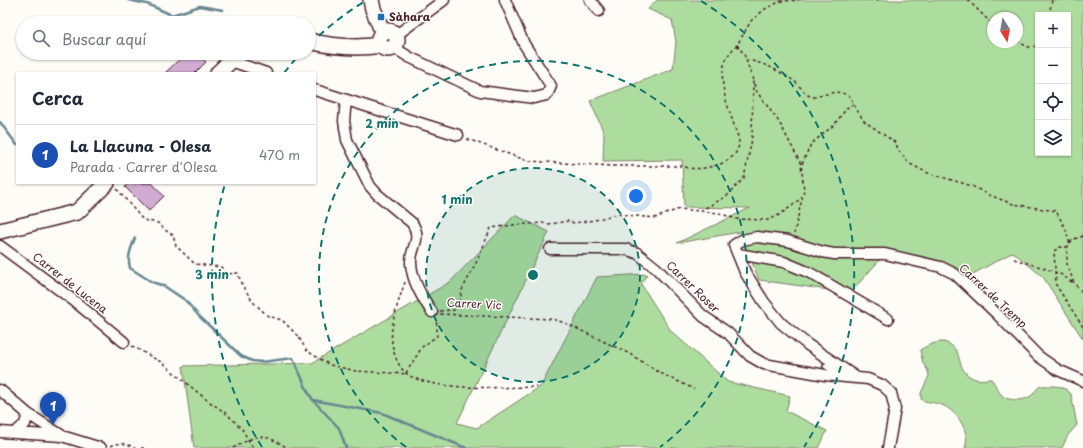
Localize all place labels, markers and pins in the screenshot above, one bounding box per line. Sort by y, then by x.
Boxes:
place label: Sàhara [389,8,431,25]
marker: Sàhara [376,12,386,22]
centre of rings [526,268,540,282]
pin: 1 [40,392,66,425]

